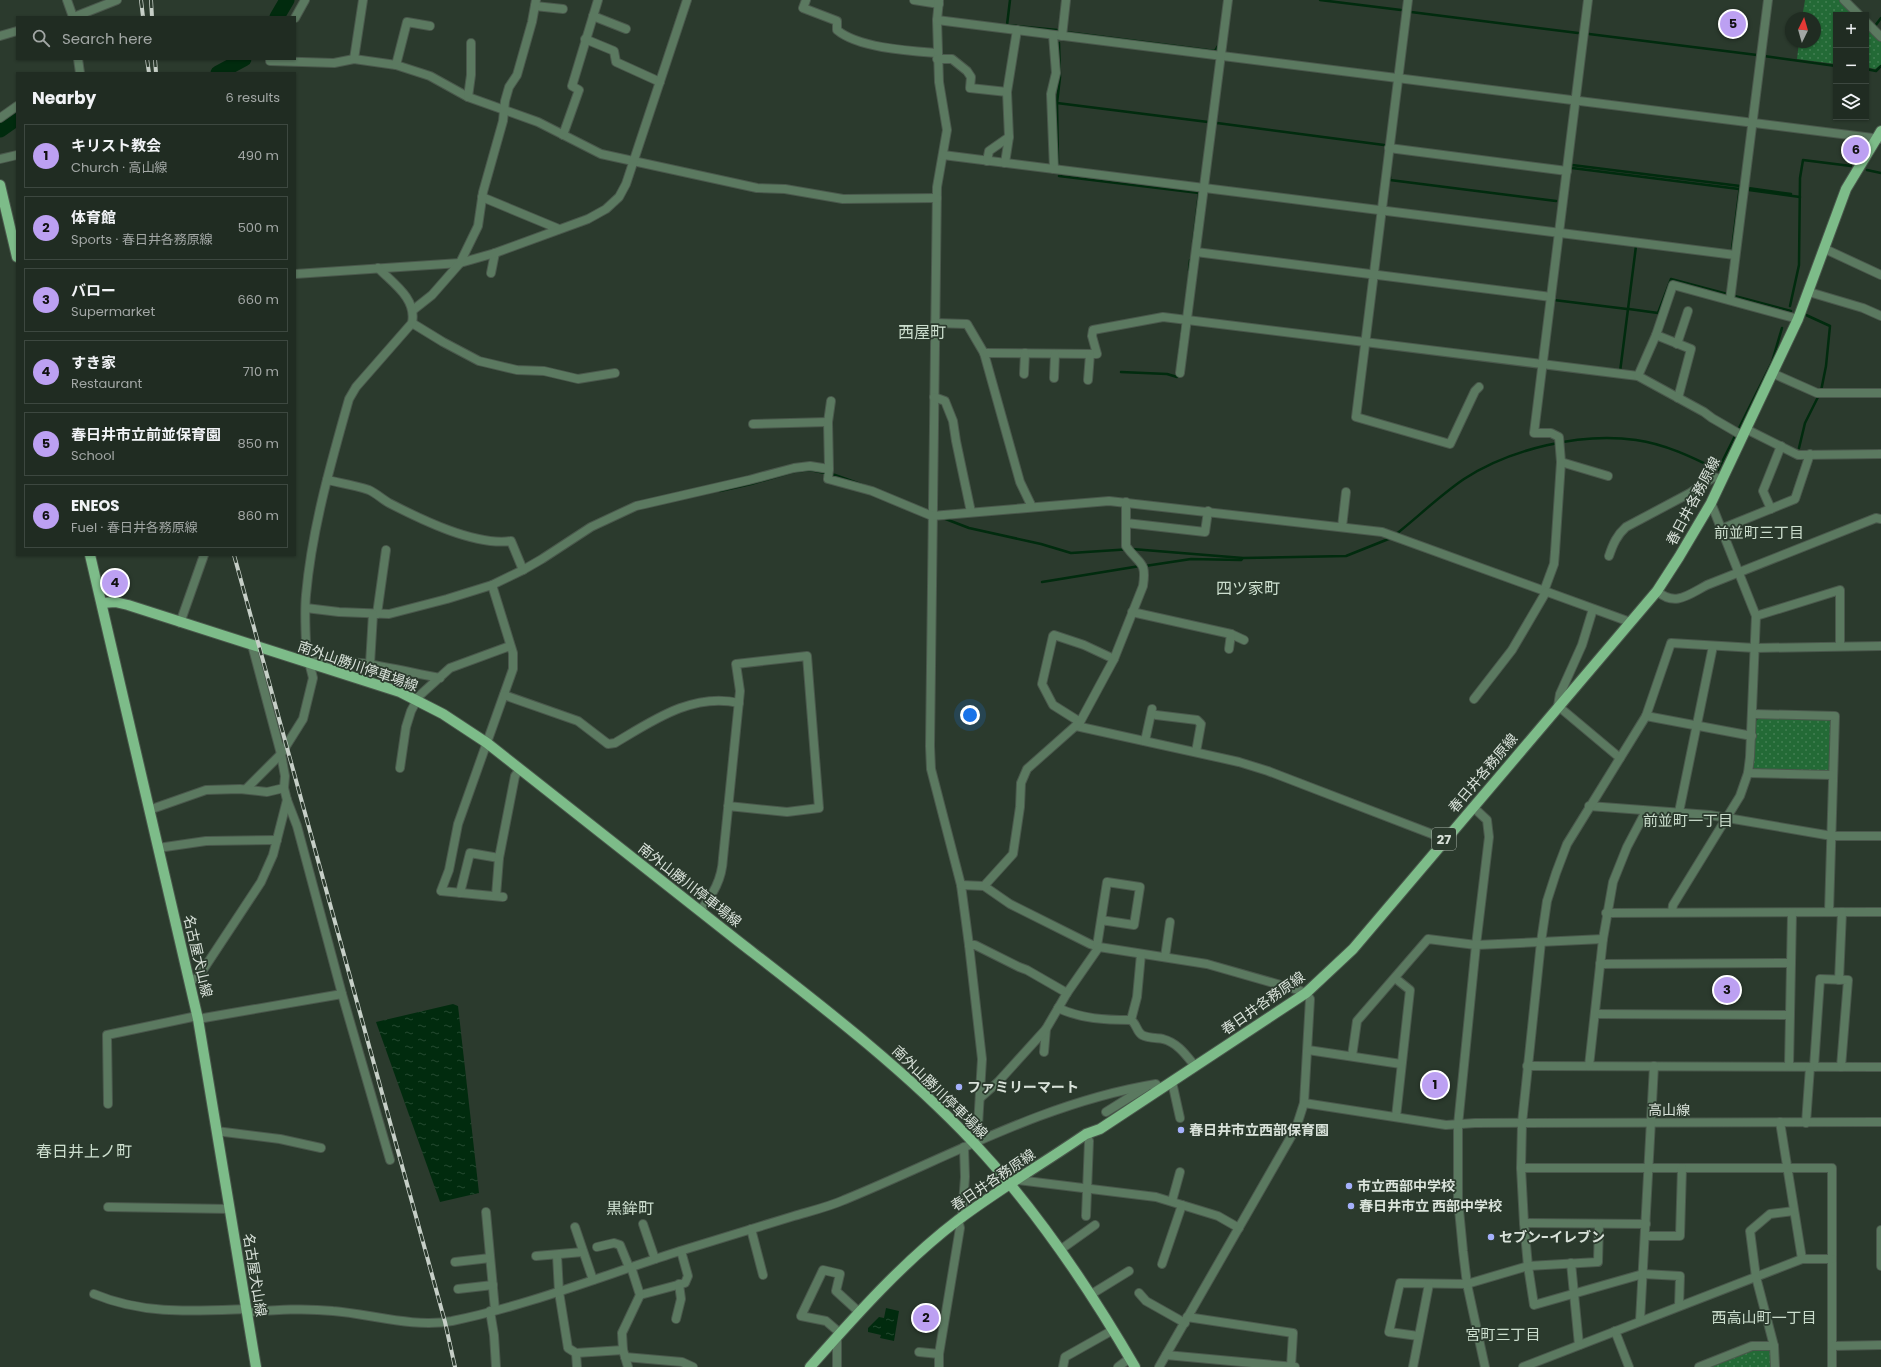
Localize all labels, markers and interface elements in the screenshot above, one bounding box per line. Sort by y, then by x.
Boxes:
pin: 5 [1720,9,1746,39]
north arrow [1785,12,1821,48]
map controls [1833,12,1869,120]
button: + [1833,12,1869,48]
search box [16,16,296,60]
icon: search [30,27,52,49]
text: Search here [62,28,152,49]
button: − [1833,48,1869,84]
button: layers [1833,84,1869,120]
text: Nearby [32,86,96,110]
text: 6 results [226,88,280,107]
text: キリスト教会 [71,135,161,156]
pin: 6 [1843,135,1869,165]
text: 1 [44,146,48,165]
text: 490 m [238,146,279,165]
text: Church · 高山線 [71,158,167,177]
text: 体育館 [71,207,116,228]
text: 2 [42,218,50,237]
text: 500 m [238,218,279,237]
text: Sports · 春日井各務原線 [71,230,213,249]
text: バロー [71,280,116,301]
text: 3 [42,290,50,309]
text: 660 m [237,290,279,309]
text: Supermarket [71,302,155,321]
district label: 西屋町 [898,321,946,344]
text: すき家 [71,352,116,373]
text: 4 [42,362,50,381]
text: 710 m [243,362,279,381]
text: Restaurant [71,374,142,393]
text: 春日井市立前並保育園 [71,424,221,445]
text: 5 [42,434,50,453]
text: 850 m [238,434,279,453]
text: School [71,446,115,465]
street label: 春日井各務原線 [1661,453,1725,549]
text: ENEOS [71,495,120,516]
text: 6 [42,506,50,525]
text: 860 m [238,506,279,525]
text: Fuel · 春日井各務原線 [71,518,198,537]
district label: 前並町三丁目 [1714,522,1804,543]
pin: 4 [102,568,128,598]
district label: 四ツ家町 [1216,577,1280,600]
street label: 南外山勝川停車場線 [295,636,421,696]
your location [960,705,980,725]
street label: 春日井各務原線 [1444,729,1522,817]
district label: 前並町一丁目 [1643,810,1733,831]
road number: 27 [1432,828,1456,850]
street label: 南外山勝川停車場線 [634,838,746,932]
street label: 名古屋犬山線 [179,913,217,999]
street label: 春日井各務原線 [1217,967,1309,1039]
pin: 3 [1714,975,1740,1005]
street label: 南外山勝川停車場線 [888,1041,992,1143]
pin: 1 [1422,1070,1448,1100]
place label: ファミリーマート [967,1077,1079,1097]
marker: ファミリーマート [954,1082,964,1092]
street label: 高山線 [1648,1100,1690,1120]
place label: 春日井市立西部保育園 [1189,1120,1329,1140]
marker: 春日井市立西部保育園 [1176,1125,1186,1135]
district label: 春日井上ノ町 [36,1140,132,1163]
street label: 春日井各務原線 [947,1144,1039,1216]
place label: 市立西部中学校 [1357,1176,1455,1196]
marker: 市立西部中学校 [1344,1181,1354,1191]
place label: 春日井市立 西部中学校 [1359,1196,1502,1216]
district label: 黒鉾町 [606,1197,654,1220]
marker: 春日井市立 西部中学校 [1346,1201,1356,1211]
place label: セブン-イレブン [1499,1227,1605,1247]
street label: 名古屋犬山線 [239,1232,271,1318]
marker: セブン-イレブン [1486,1232,1496,1242]
pin: 2 [913,1303,939,1333]
district label: 西高山町一丁目 [1711,1307,1817,1328]
district label: 宮町三丁目 [1465,1324,1541,1345]

